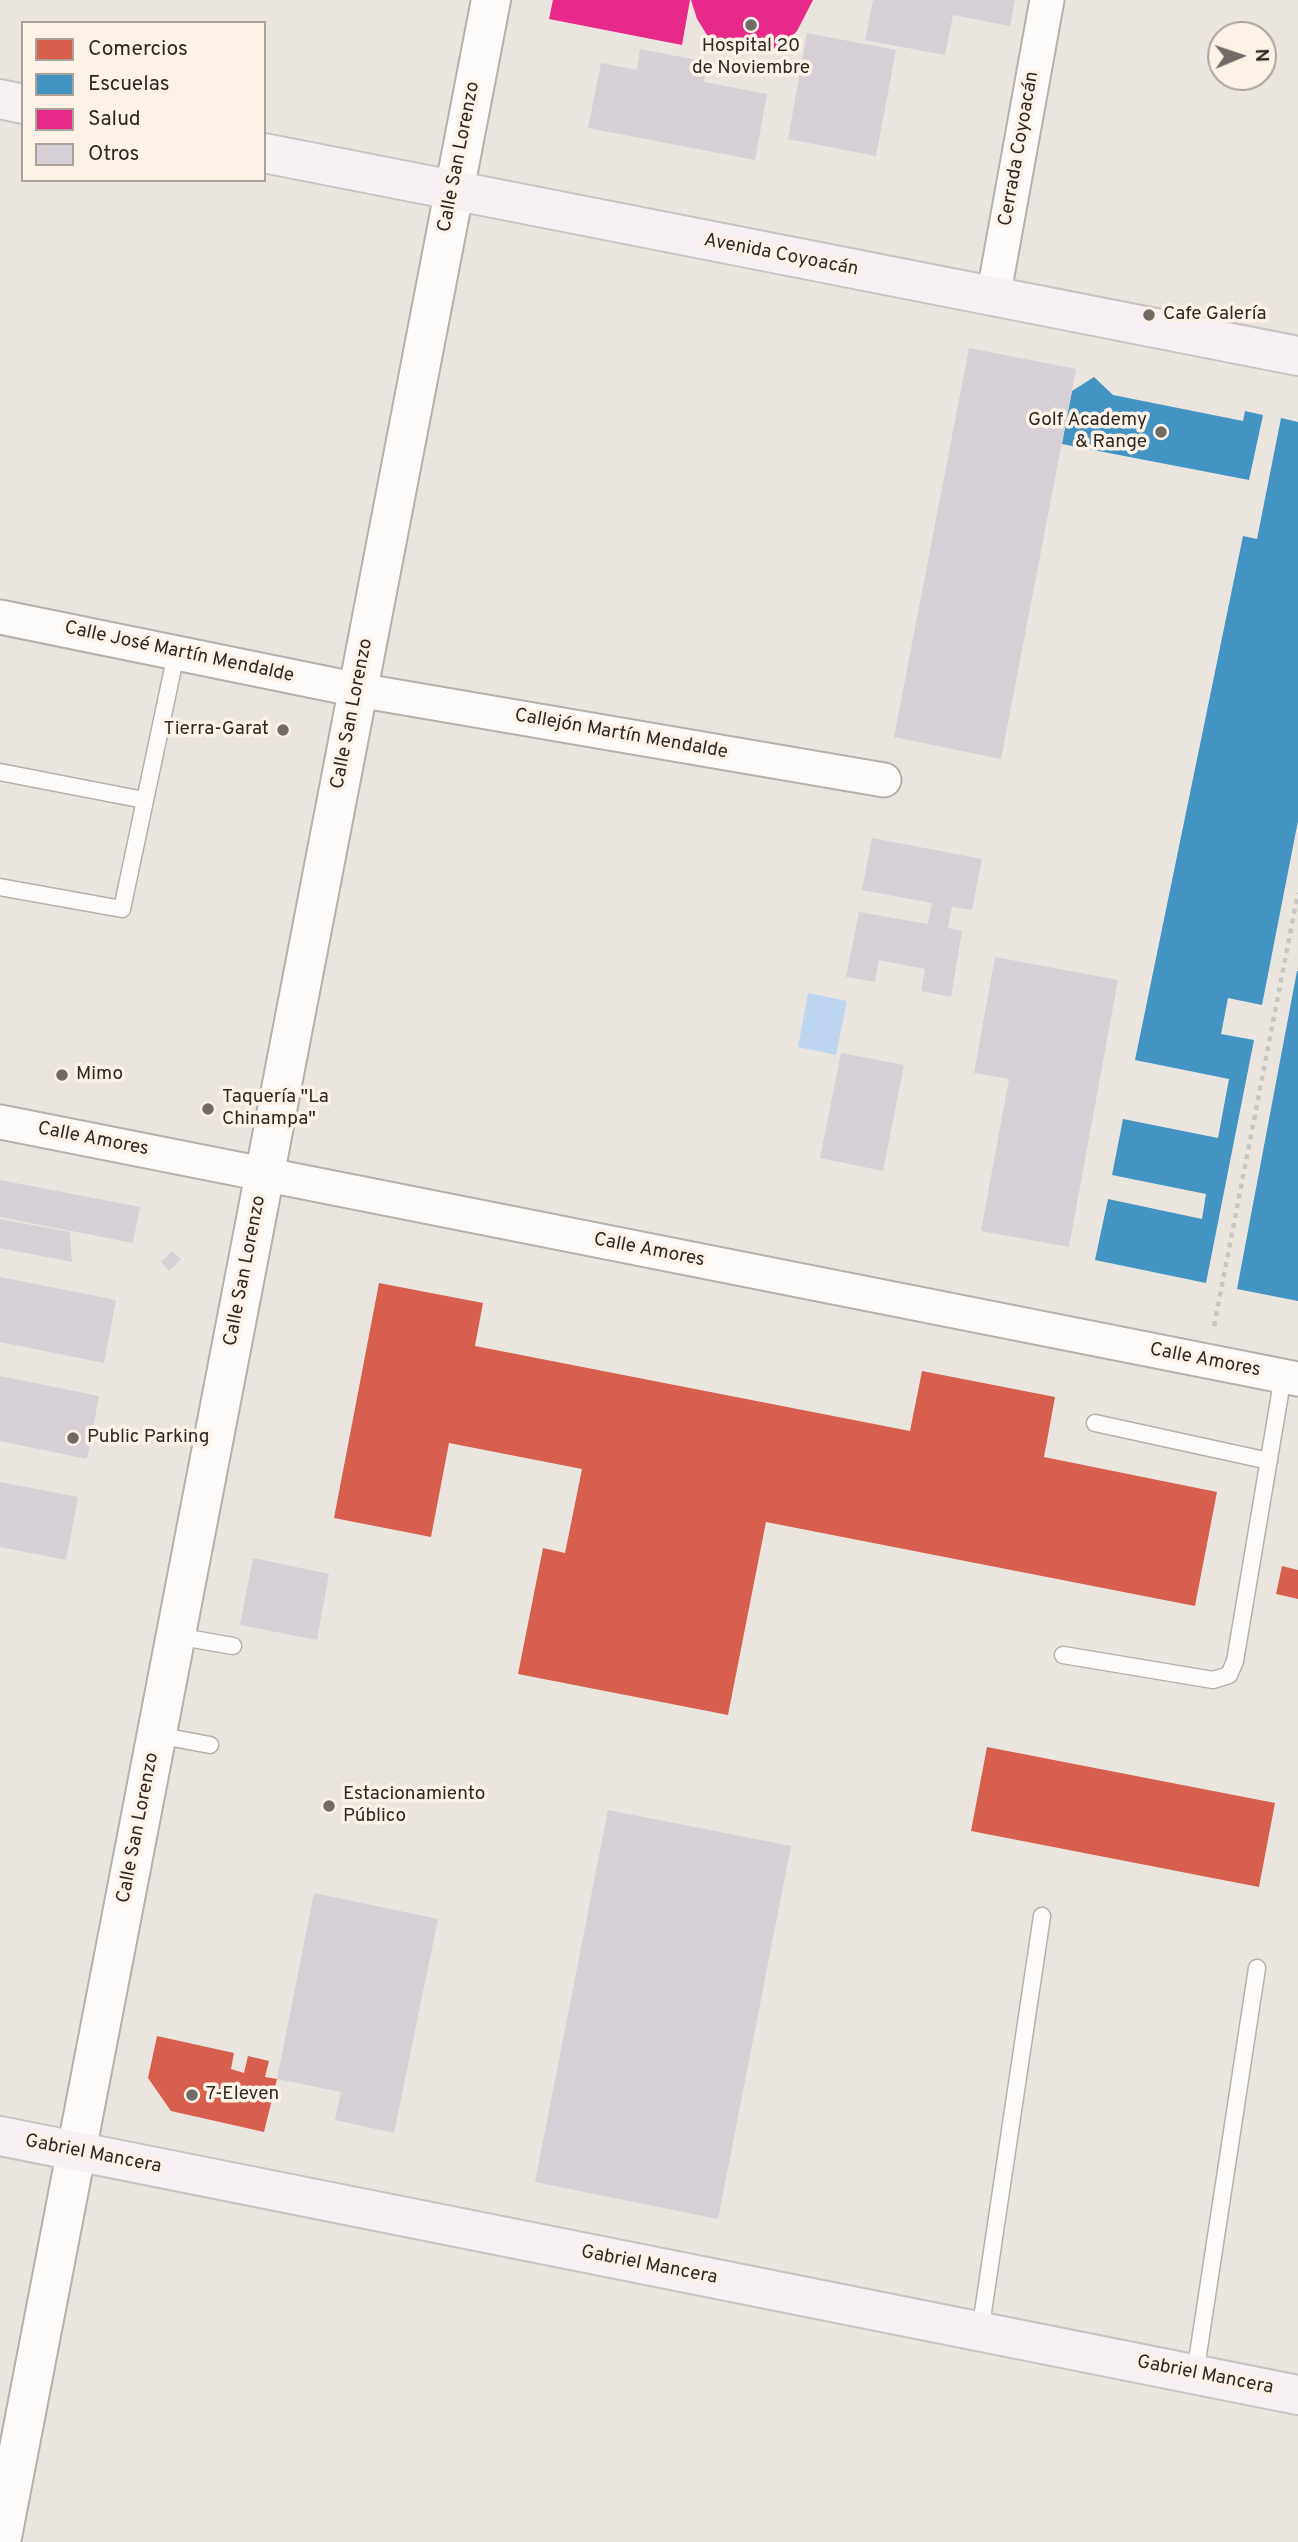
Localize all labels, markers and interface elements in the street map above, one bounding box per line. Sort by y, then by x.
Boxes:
marker: Hospital 20 de Noviembre [743,17,759,33]
legend [21,21,266,182]
north arrow [1207,21,1277,91]
text: Comercios [88,36,188,63]
place label: Hospital 20 de Noviembre [692,36,810,80]
text: N [1249,48,1273,63]
street label: Cerrada Coyoacán [995,70,1045,228]
text: Escuelas [88,71,170,98]
street label: Calle San Lorenzo [434,80,486,234]
text: Salud [88,106,141,133]
text: Otros [88,141,139,168]
street label: Avenida Coyoacán [702,230,860,282]
place label: Cafe Galería [1163,304,1266,326]
marker: Cafe Galería [1141,307,1157,323]
place label: Golf Academy & Range [1028,410,1147,454]
marker: Golf Academy & Range [1153,424,1169,440]
street label: Calle José Martín Mendalde [62,618,296,688]
street label: Calle San Lorenzo [327,637,379,791]
street label: Callejón Martín Mendalde [513,705,729,765]
place label: Tierra-Garat [164,719,269,741]
marker: Tierra-Garat [275,722,291,738]
place label: Mimo [76,1064,123,1086]
marker: Mimo [54,1067,70,1083]
place label: Taquería "La Chinampa" [222,1087,329,1131]
marker: Taquería "La Chinampa" [200,1101,216,1117]
street label: Calle Amores [36,1118,150,1162]
street label: Calle San Lorenzo [220,1194,272,1348]
street label: Calle Amores [592,1229,706,1273]
street label: Calle Amores [1148,1339,1262,1383]
place label: Public Parking [87,1427,210,1449]
marker: Public Parking [65,1430,81,1446]
street label: Calle San Lorenzo [113,1751,165,1905]
place label: Estacionamiento Público [343,1784,485,1828]
marker: Estacionamiento Público [321,1798,337,1814]
place label: 7-Eleven [206,2084,279,2106]
marker: 7-Eleven [184,2087,200,2103]
street label: Gabriel Mancera [23,2131,163,2179]
street label: Gabriel Mancera [579,2242,719,2290]
street label: Gabriel Mancera [1135,2352,1275,2400]

